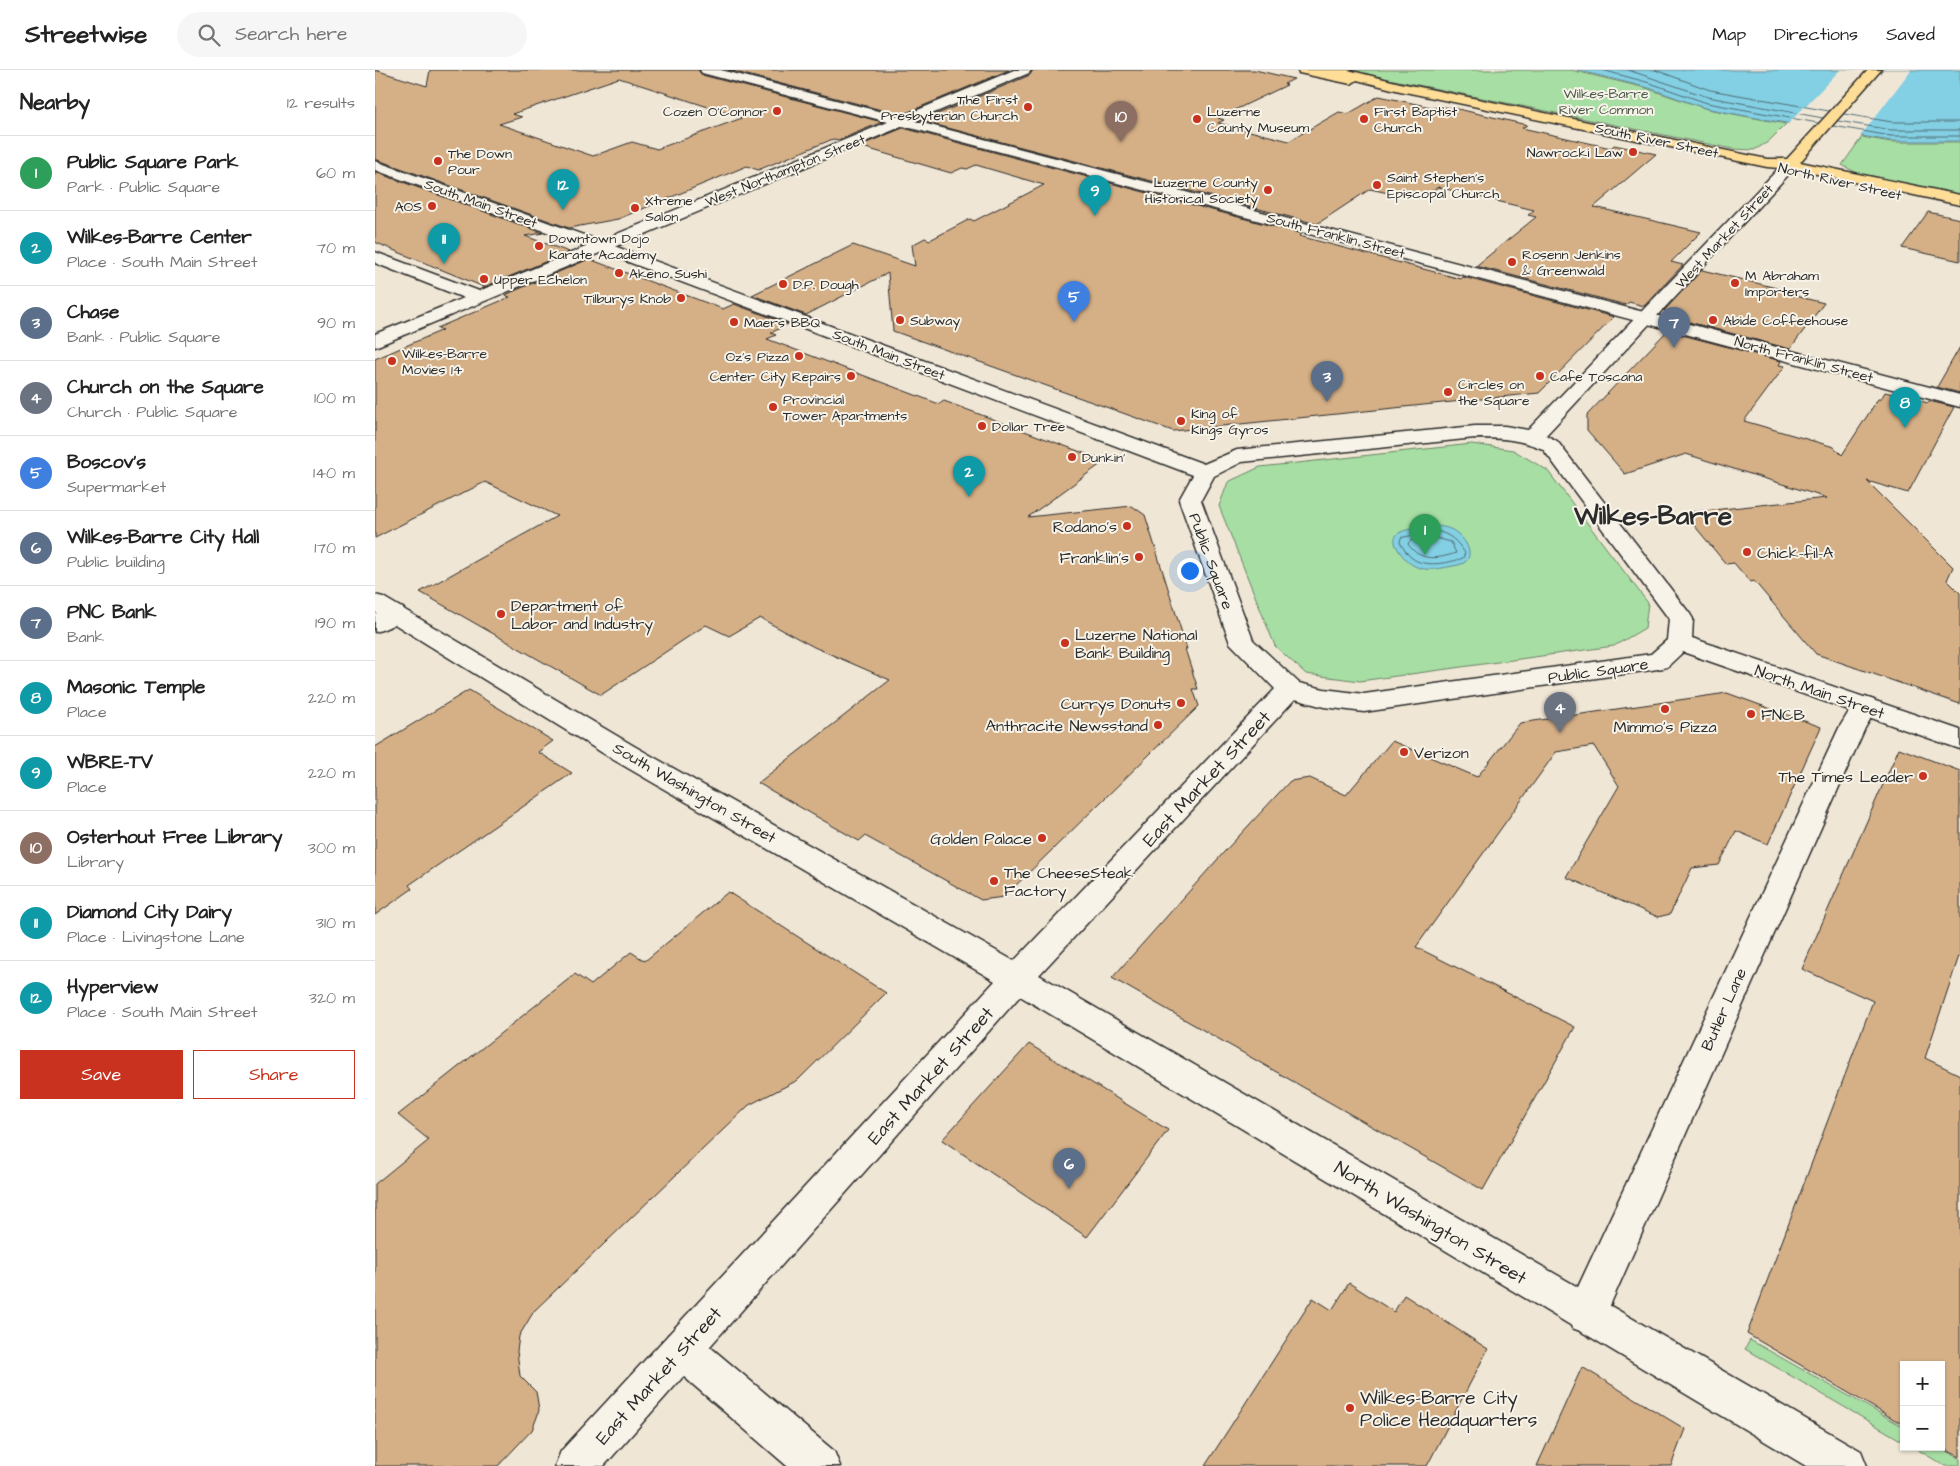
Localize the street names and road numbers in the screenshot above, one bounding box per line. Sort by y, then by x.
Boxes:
street label: South River Street [1593,118,1721,164]
street label: West Northampton Street [702,129,869,212]
street label: North River Street [1776,158,1904,206]
street label: South Main Street [421,174,540,234]
street label: West Market Street [1671,180,1779,293]
street label: South Franklin Street [1264,208,1407,264]
street label: South Main Street [830,324,948,386]
street label: North Franklin Street [1732,332,1876,388]
street label: Public Square [1183,510,1239,613]
street label: Public Square [1547,653,1650,689]
street label: North Main Street [1752,659,1888,725]
street label: East Market Street [1137,705,1278,853]
street label: South Washington Street [608,737,781,850]
street label: Butler Lane [1696,964,1752,1054]
street label: East Market Street [862,1001,1001,1151]
street label: North Washington Street [1328,1155,1532,1293]
street label: East Market Street [590,1301,729,1451]

